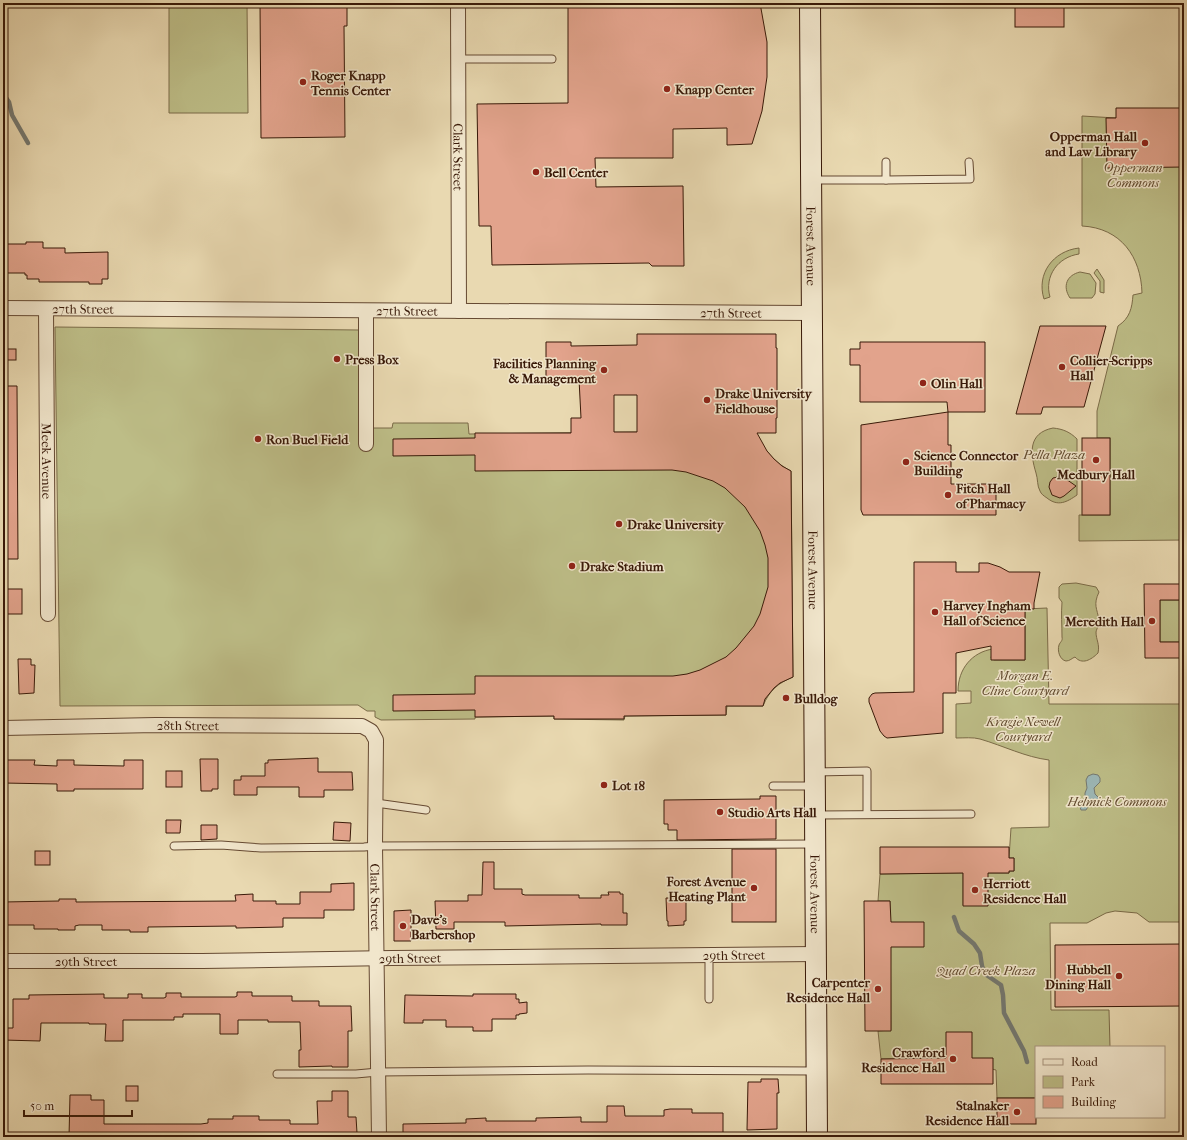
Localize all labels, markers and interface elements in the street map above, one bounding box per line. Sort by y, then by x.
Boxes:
place label: Roger Knapp Tennis Center [310,68,391,98]
marker: Roger Knapp Tennis Center [298,77,308,87]
place label: Knapp Center [675,82,755,98]
marker: Knapp Center [662,84,672,94]
street label: Clark Street [451,123,466,191]
place label: Opperman Hall and Law Library [1045,129,1138,160]
marker: Opperman Hall and Law Library [1140,138,1150,148]
park label: Opperman Commons [1103,160,1163,190]
place label: Bell Center [544,165,609,180]
marker: Bell Center [531,167,541,177]
street label: Forest Avenue [804,206,819,286]
street label: 27th Street [52,301,114,316]
street label: 27th Street [376,303,438,318]
street label: 27th Street [700,305,762,320]
place label: Press Box [345,352,399,367]
place label: Collier-Scripps Hall [1070,353,1152,383]
marker: Press Box [332,354,342,364]
place label: Facilities Planning & Management [492,356,597,387]
marker: Collier-Scripps Hall [1057,362,1067,372]
marker: Facilities Planning & Management [599,365,609,375]
place label: Olin Hall [931,376,983,391]
marker: Olin Hall [918,378,928,388]
place label: Drake University Fieldhouse [714,386,813,416]
marker: Drake University Fieldhouse [702,395,712,405]
street label: Meek Avenue [39,423,55,500]
place label: Ron Buel Field [266,432,349,447]
marker: Ron Buel Field [253,434,263,444]
park label: Pella Plaza [1022,447,1085,462]
place label: Science Connector Building [914,448,1019,479]
marker: Medbury Hall [1091,455,1101,465]
marker: Science Connector Building [901,457,911,467]
place label: Medbury Hall [1056,467,1135,483]
place label: Fitch Hall of Pharmacy [955,481,1027,512]
marker: Fitch Hall of Pharmacy [943,490,953,500]
place label: Drake University [627,517,725,533]
marker: Drake University [614,519,624,529]
street label: Forest Avenue [806,530,821,610]
place label: Drake Stadium [580,559,664,574]
marker: Drake Stadium [567,561,577,571]
place label: Harvey Ingham Hall of Science [943,598,1031,628]
marker: Harvey Ingham Hall of Science [930,607,940,617]
place label: Meredith Hall [1064,614,1144,629]
marker: Meredith Hall [1147,616,1157,626]
park label: Morgan E. Cline Courtyard [982,668,1071,698]
place label: Bulldog [794,691,839,707]
marker: Bulldog [781,693,791,703]
park label: Kragie Newell Courtyard [985,714,1062,744]
street label: 28th Street [157,718,220,733]
place label: Lot 18 [612,778,646,793]
marker: Lot 18 [599,780,609,790]
park label: Helmick Commons [1067,794,1167,809]
place label: Studio Arts Hall [728,805,817,820]
marker: Studio Arts Hall [715,807,725,817]
street label: Forest Avenue [808,854,823,934]
street label: Clark Street [368,863,384,932]
place label: Forest Avenue Heating Plant [666,874,747,905]
place label: Herriott Residence Hall [983,876,1067,906]
marker: Forest Avenue Heating Plant [749,883,759,893]
marker: Herriott Residence Hall [970,885,980,895]
place label: Dave's Barbershop [411,912,475,943]
marker: Dave's Barbershop [398,921,408,931]
street label: 29th Street [703,947,766,963]
street label: 29th Street [379,950,442,966]
street label: 29th Street [55,954,118,969]
place label: Hubbell Dining Hall [1045,962,1111,993]
park label: Quad Creek Plaza [935,963,1036,979]
marker: Hubbell Dining Hall [1114,971,1124,981]
place label: Carpenter Residence Hall [786,975,870,1005]
marker: Carpenter Residence Hall [873,984,883,994]
place label: Crawford Residence Hall [861,1045,946,1075]
legend [1035,1046,1165,1118]
marker: Crawford Residence Hall [948,1054,958,1064]
text: Road [1071,1055,1098,1069]
text: Park [1071,1075,1096,1089]
scale bar [24,1092,132,1118]
text: Building [1071,1095,1116,1109]
place label: Stalnaker Residence Hall [925,1098,1009,1128]
text: 50 m [30,1099,54,1113]
marker: Stalnaker Residence Hall [1012,1107,1022,1117]

